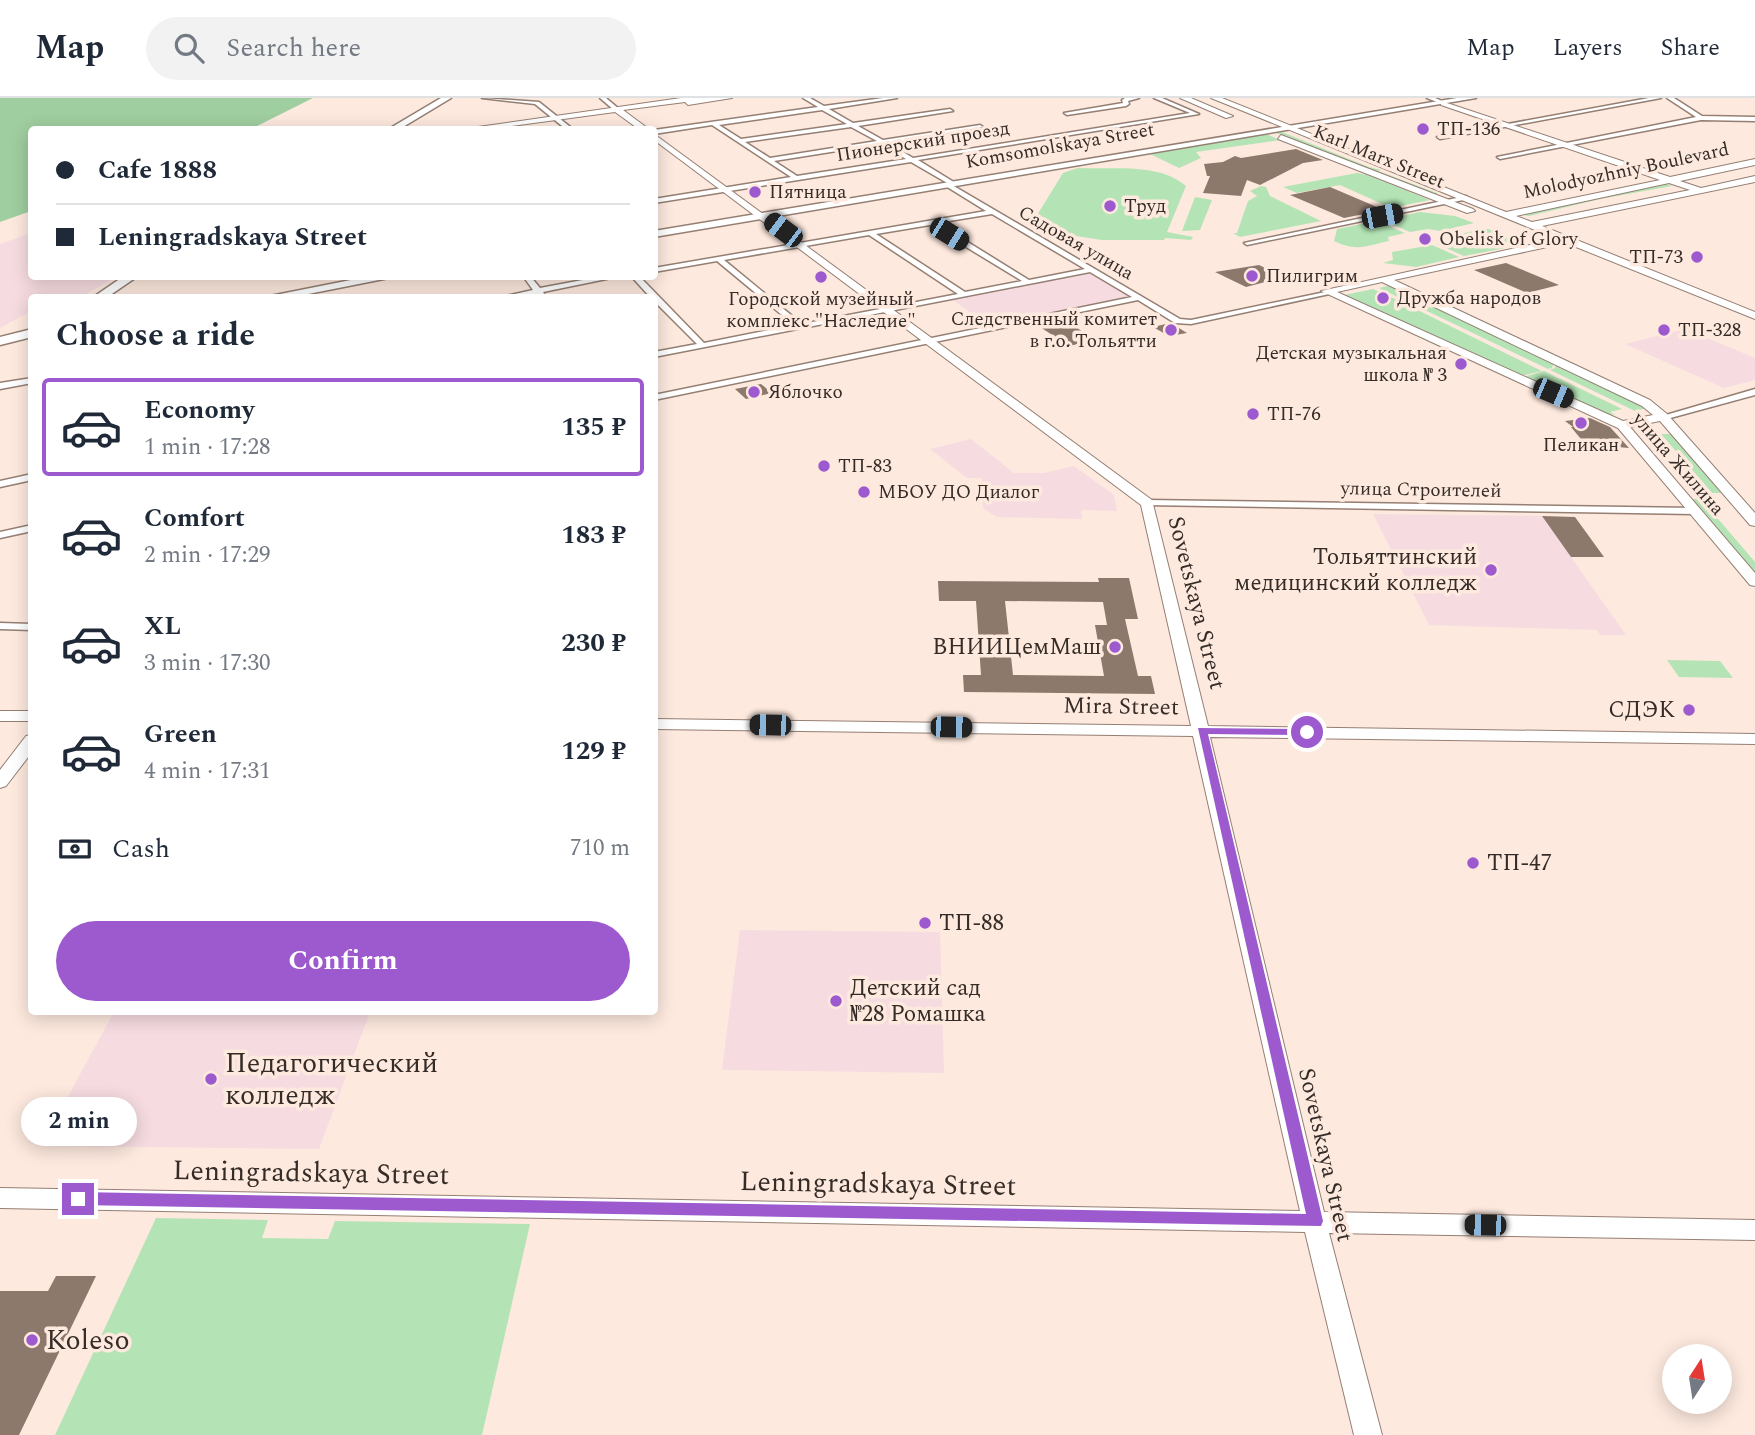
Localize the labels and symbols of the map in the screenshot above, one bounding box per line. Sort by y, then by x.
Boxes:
street label: Пионерский проезд [834,114,1012,170]
street label: Komsomolskaya Street [963,115,1157,177]
place label: ТП-136 [1437,115,1500,144]
street label: Karl Marx Street [1309,117,1449,197]
marker: ТП-136 [1415,121,1431,137]
street label: Molodyozhniy Boulevard [1520,135,1732,207]
place label: Пятница [769,178,847,207]
marker: Пятница [747,184,763,200]
place label: Труд [1124,192,1166,221]
street label: Садовая улица [1013,198,1140,288]
marker: Труд [1102,198,1118,214]
car [1360,202,1405,230]
car [760,209,807,251]
car [926,214,973,254]
place label: Obelisk of Glory [1439,225,1579,254]
marker: Obelisk of Glory [1417,231,1433,247]
place label: ТП-73 [1629,243,1683,272]
marker: ТП-73 [1689,249,1705,265]
place label: Пилигрим [1266,262,1358,291]
marker: Пилигрим [1244,268,1260,284]
marker: Городской музейный комплекс "Наследие" [813,269,829,285]
place label: Дружба народов [1397,284,1541,313]
place label: Городской музейный комплекс "Наследие" [726,285,916,336]
marker: Дружба народов [1375,290,1391,306]
place label: Следственный комитет в г.о. Тольятти [951,305,1157,356]
place label: ТП-328 [1678,316,1741,345]
marker: Следственный комитет в г.о. Тольятти [1163,322,1179,338]
marker: ТП-328 [1656,322,1672,338]
place label: Детская музыкальная школа № 3 [1256,339,1447,390]
marker: Детская музыкальная школа № 3 [1453,356,1469,372]
car [1530,375,1577,411]
place label: Яблочко [768,378,843,407]
marker: Яблочко [746,384,762,400]
place label: ТП-76 [1267,400,1321,429]
street label: улица Жилина [1624,405,1732,523]
marker: ТП-76 [1245,406,1261,422]
marker: Пеликан [1573,415,1589,431]
place label: Пеликан [1543,431,1619,460]
place label: ТП-83 [838,452,892,481]
marker: ТП-83 [816,458,832,474]
street label: улица Строителей [1339,474,1502,506]
place label: МБОУ ДО Диалог [878,478,1040,507]
marker: МБОУ ДО Диалог [856,484,872,500]
street label: Sovetskaya Street [1158,513,1234,693]
place label: Тольяттинский медицинский колледж [1234,540,1477,601]
marker: Тольяттинский медицинский колледж [1483,562,1499,578]
place label: ВНИИЦемМаш [932,630,1101,665]
marker: ВНИИЦемМаш [1107,639,1123,655]
street label: Mira Street [1063,688,1179,726]
place label: СДЭК [1608,693,1675,728]
marker: СДЭК [1681,702,1697,718]
car [749,714,792,736]
car [930,716,973,738]
route start [1291,716,1323,748]
place label: ТП-47 [1487,846,1552,881]
marker: ТП-47 [1465,855,1481,871]
place label: ТП-88 [939,906,1004,941]
marker: ТП-88 [917,915,933,931]
place label: Детский сад №28 Ромашка [850,971,986,1032]
marker: Детский сад №28 Ромашка [828,993,844,1009]
place label: Педагогический колледж [225,1042,438,1117]
street label: Sovetskaya Street [1288,1065,1362,1245]
marker: Педагогический колледж [203,1071,219,1087]
callout: 2 min [20,1098,136,1146]
street label: Leningradskaya Street [172,1149,450,1197]
street label: Leningradskaya Street [739,1160,1017,1208]
route end [62,1183,94,1215]
car [1464,1214,1507,1236]
place label: Koleso [46,1319,130,1362]
marker: Koleso [24,1332,40,1348]
north arrow [1662,1344,1732,1414]

